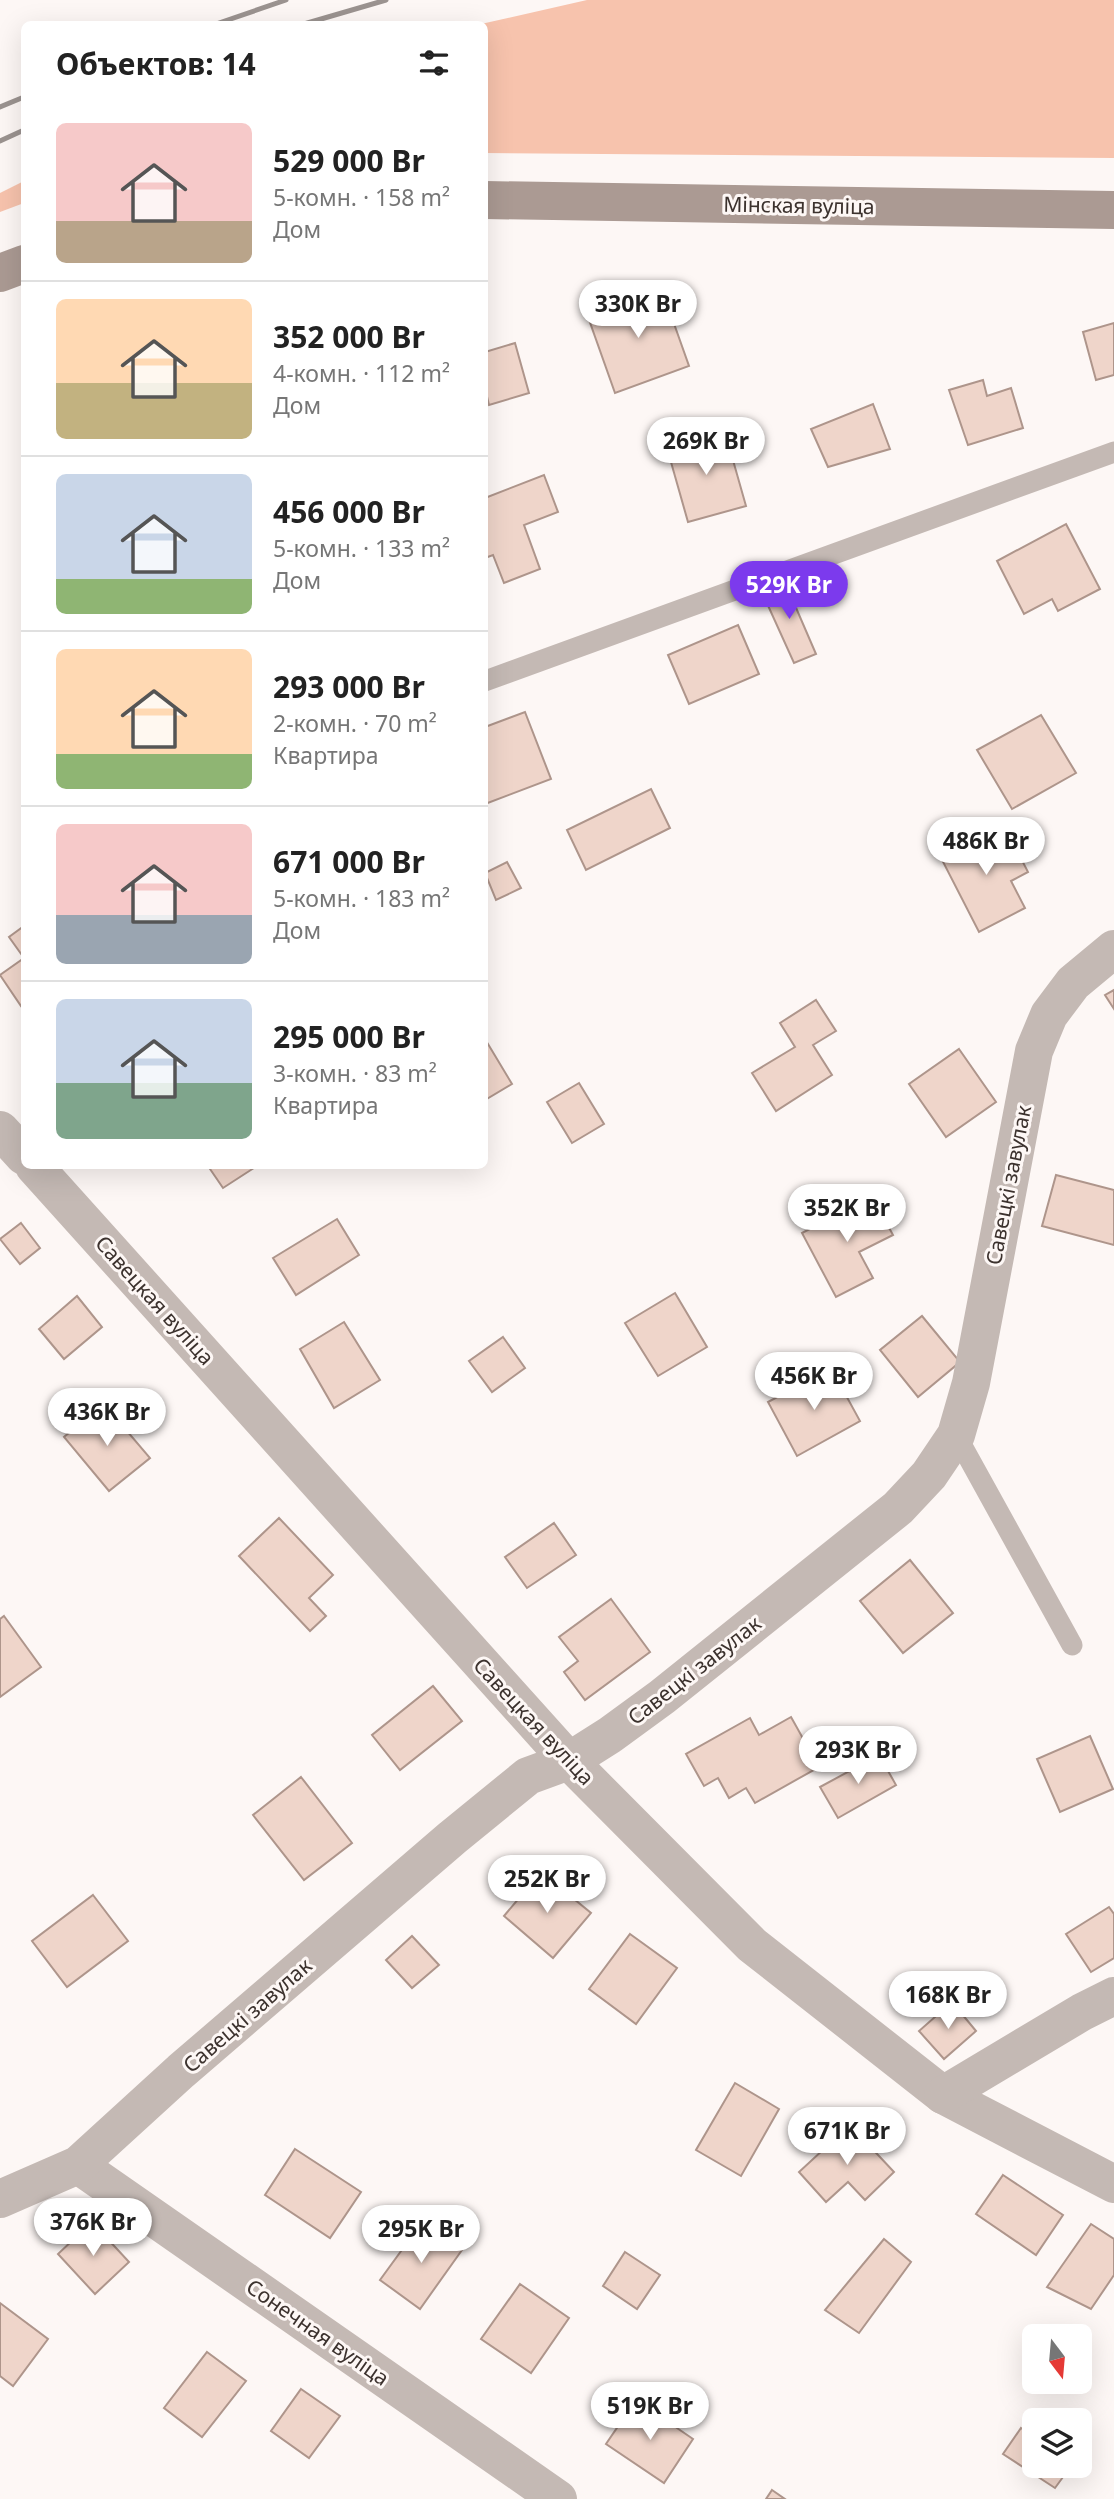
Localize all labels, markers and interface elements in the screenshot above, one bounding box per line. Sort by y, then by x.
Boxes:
text: Объектов: 14 [56,43,256,84]
icon: filters [415,44,453,82]
text: 529 000 Br [273,140,425,181]
icon: home [112,151,196,235]
text: 5-комн. · 158 m² [273,181,450,213]
street label: Мінская вуліца [723,190,875,220]
text: Дом [273,213,321,245]
pin: 330K Br [573,280,703,340]
text: 330K Br [595,287,681,319]
text: 352 000 Br [273,316,425,357]
icon: home [112,327,196,411]
text: 4-комн. · 112 m² [273,357,450,389]
text: Дом [273,389,321,421]
pin: 269K Br [641,418,771,477]
text: 269K Br [663,424,749,456]
text: 456 000 Br [273,491,425,532]
icon: home [112,502,196,586]
text: 5-комн. · 133 m² [273,532,450,564]
pin: 529K Br [724,562,854,621]
text: Дом [273,564,321,596]
text: 529K Br [746,568,832,600]
text: 293 000 Br [273,666,425,707]
icon: home [112,677,196,761]
text: 2-комн. · 70 m² [273,707,437,739]
text: Квартира [273,739,379,771]
pin: 486K Br [921,818,1051,877]
text: 486K Br [943,824,1029,856]
text: 671 000 Br [273,841,425,882]
icon: home [112,852,196,936]
text: 5-комн. · 183 m² [273,882,450,914]
text: Дом [273,914,321,946]
text: 295 000 Br [273,1016,425,1057]
icon: home [112,1027,196,1111]
text: 3-комн. · 83 m² [273,1057,437,1089]
text: Квартира [273,1089,379,1121]
street label: Савецкі завулак [979,1103,1037,1267]
pin: 352K Br [782,1184,912,1244]
text: 352K Br [804,1191,890,1223]
street label: Савецкая вуліца [89,1229,221,1371]
pin: 456K Br [749,1352,879,1412]
text: 456K Br [771,1359,857,1391]
pin: 436K Br [42,1388,172,1448]
text: 436K Br [64,1395,150,1427]
street label: Савецкі завулак [622,1609,766,1731]
street label: Савецкая вуліца [468,1651,600,1791]
pin: 293K Br [793,1726,923,1786]
text: 293K Br [815,1733,901,1765]
pin: 252K Br [482,1856,612,1915]
text: 252K Br [504,1862,590,1894]
street label: Савецкі завулак [177,1951,317,2079]
pin: 168K Br [883,1972,1013,2031]
text: 168K Br [905,1978,991,2010]
pin: 671K Br [782,2108,912,2167]
text: 671K Br [804,2114,890,2146]
pin: 376K Br [28,2198,158,2258]
text: 376K Br [50,2205,136,2237]
pin: 295K Br [356,2206,486,2265]
text: 295K Br [378,2212,464,2244]
street label: Сонечная вуліца [241,2272,395,2392]
north arrow [1022,2324,1092,2394]
map controls [1022,2324,1092,2478]
pin: 519K Br [585,2382,715,2442]
text: 519K Br [607,2389,693,2421]
button: layers [1022,2408,1092,2478]

